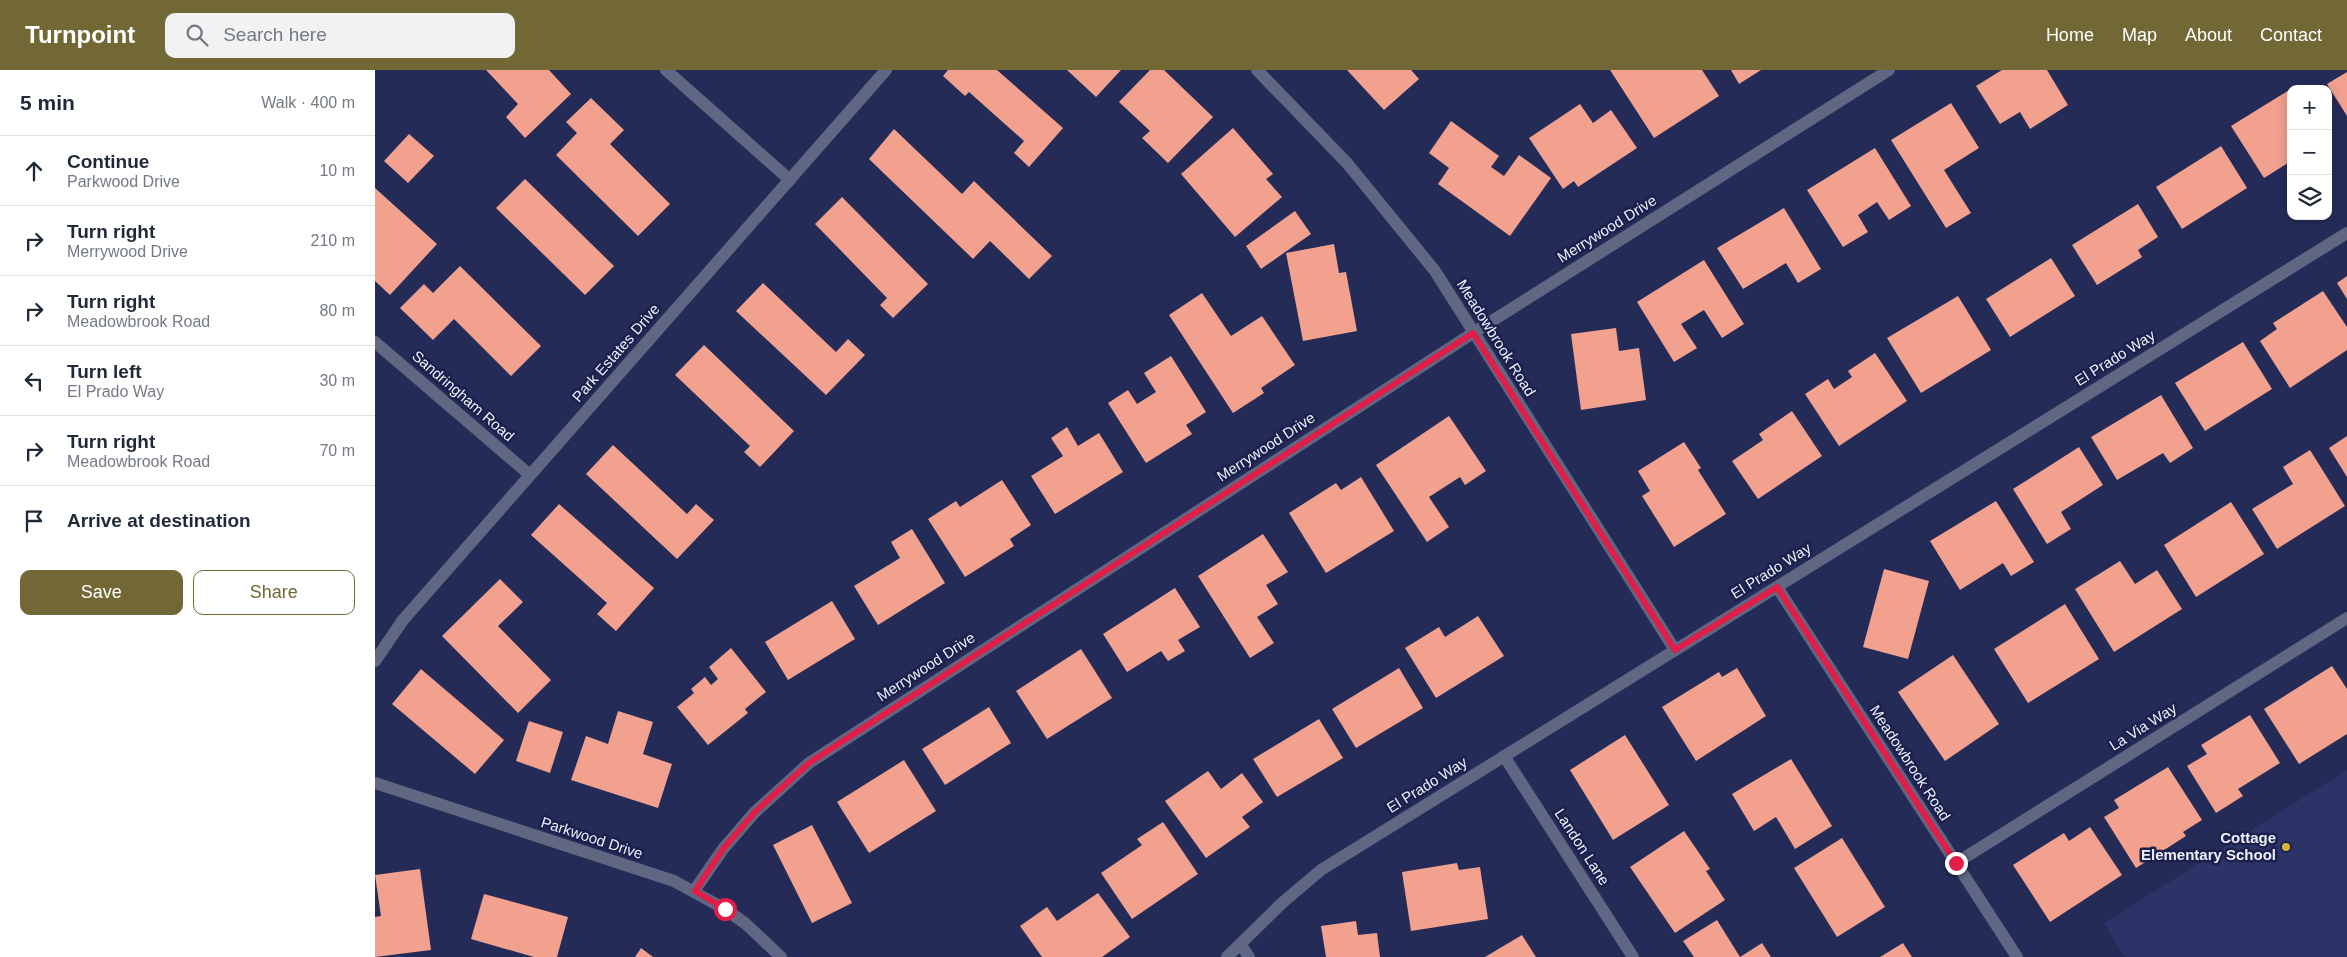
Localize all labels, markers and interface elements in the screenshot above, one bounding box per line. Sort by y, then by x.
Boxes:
search box [165,13,515,58]
text: Turnpoint [25,21,135,48]
icon: search [183,21,211,49]
text: Search here [223,24,327,45]
text: Home [2046,25,2094,45]
text: Map [2122,25,2157,45]
text: About [2185,25,2232,45]
text: Contact [2260,25,2322,45]
map controls [2287,85,2332,220]
button: + [2287,85,2332,130]
text: 5 min [20,91,75,114]
text: Walk · 400 m [261,94,355,111]
button: − [2287,130,2332,175]
text: Continue [67,151,149,172]
icon: ahead [20,157,48,185]
text: 10 m [319,162,355,179]
text: Parkwood Drive [67,173,180,190]
button: layers [2287,175,2332,220]
street label: Merrywood Drive [1554,191,1659,266]
text: Turn right [67,221,155,242]
icon: right [20,227,48,255]
text: 210 m [311,232,355,249]
text: Merrywood Drive [67,243,188,260]
street label: Meadowbrook Road [1454,276,1539,399]
text: Turn right [67,291,155,312]
icon: right [20,297,48,325]
street label: Park Estates Drive [568,300,663,405]
text: 80 m [319,302,355,319]
text: Meadowbrook Road [67,313,210,330]
street label: El Prado Way [2072,326,2158,389]
street label: Sandringham Road [409,347,518,444]
text: Turn left [67,361,142,382]
icon: left [20,367,48,395]
text: 30 m [319,372,355,389]
text: El Prado Way [67,383,164,400]
street label: Merrywood Drive [1214,409,1318,485]
text: Turn right [67,431,155,452]
icon: right [20,437,48,465]
text: 70 m [319,442,355,459]
text: Meadowbrook Road [67,453,210,470]
icon: arrive [20,507,48,535]
text: Arrive at destination [67,510,251,531]
street label: El Prado Way [1728,539,1814,602]
button: Save [20,570,183,615]
button: Share [193,570,355,615]
street label: Merrywood Drive [874,629,978,705]
street label: La Via Way [2106,699,2180,754]
street label: Meadowbrook Road [1867,702,1954,824]
street label: El Prado Way [1384,753,1470,816]
street label: Landon Lane [1551,805,1613,888]
street label: Parkwood Drive [539,813,645,862]
place label: Cottage Elementary School [2141,829,2276,863]
marker: Cottage Elementary School [2280,841,2292,853]
route end [1945,852,1968,875]
route start [714,898,737,921]

